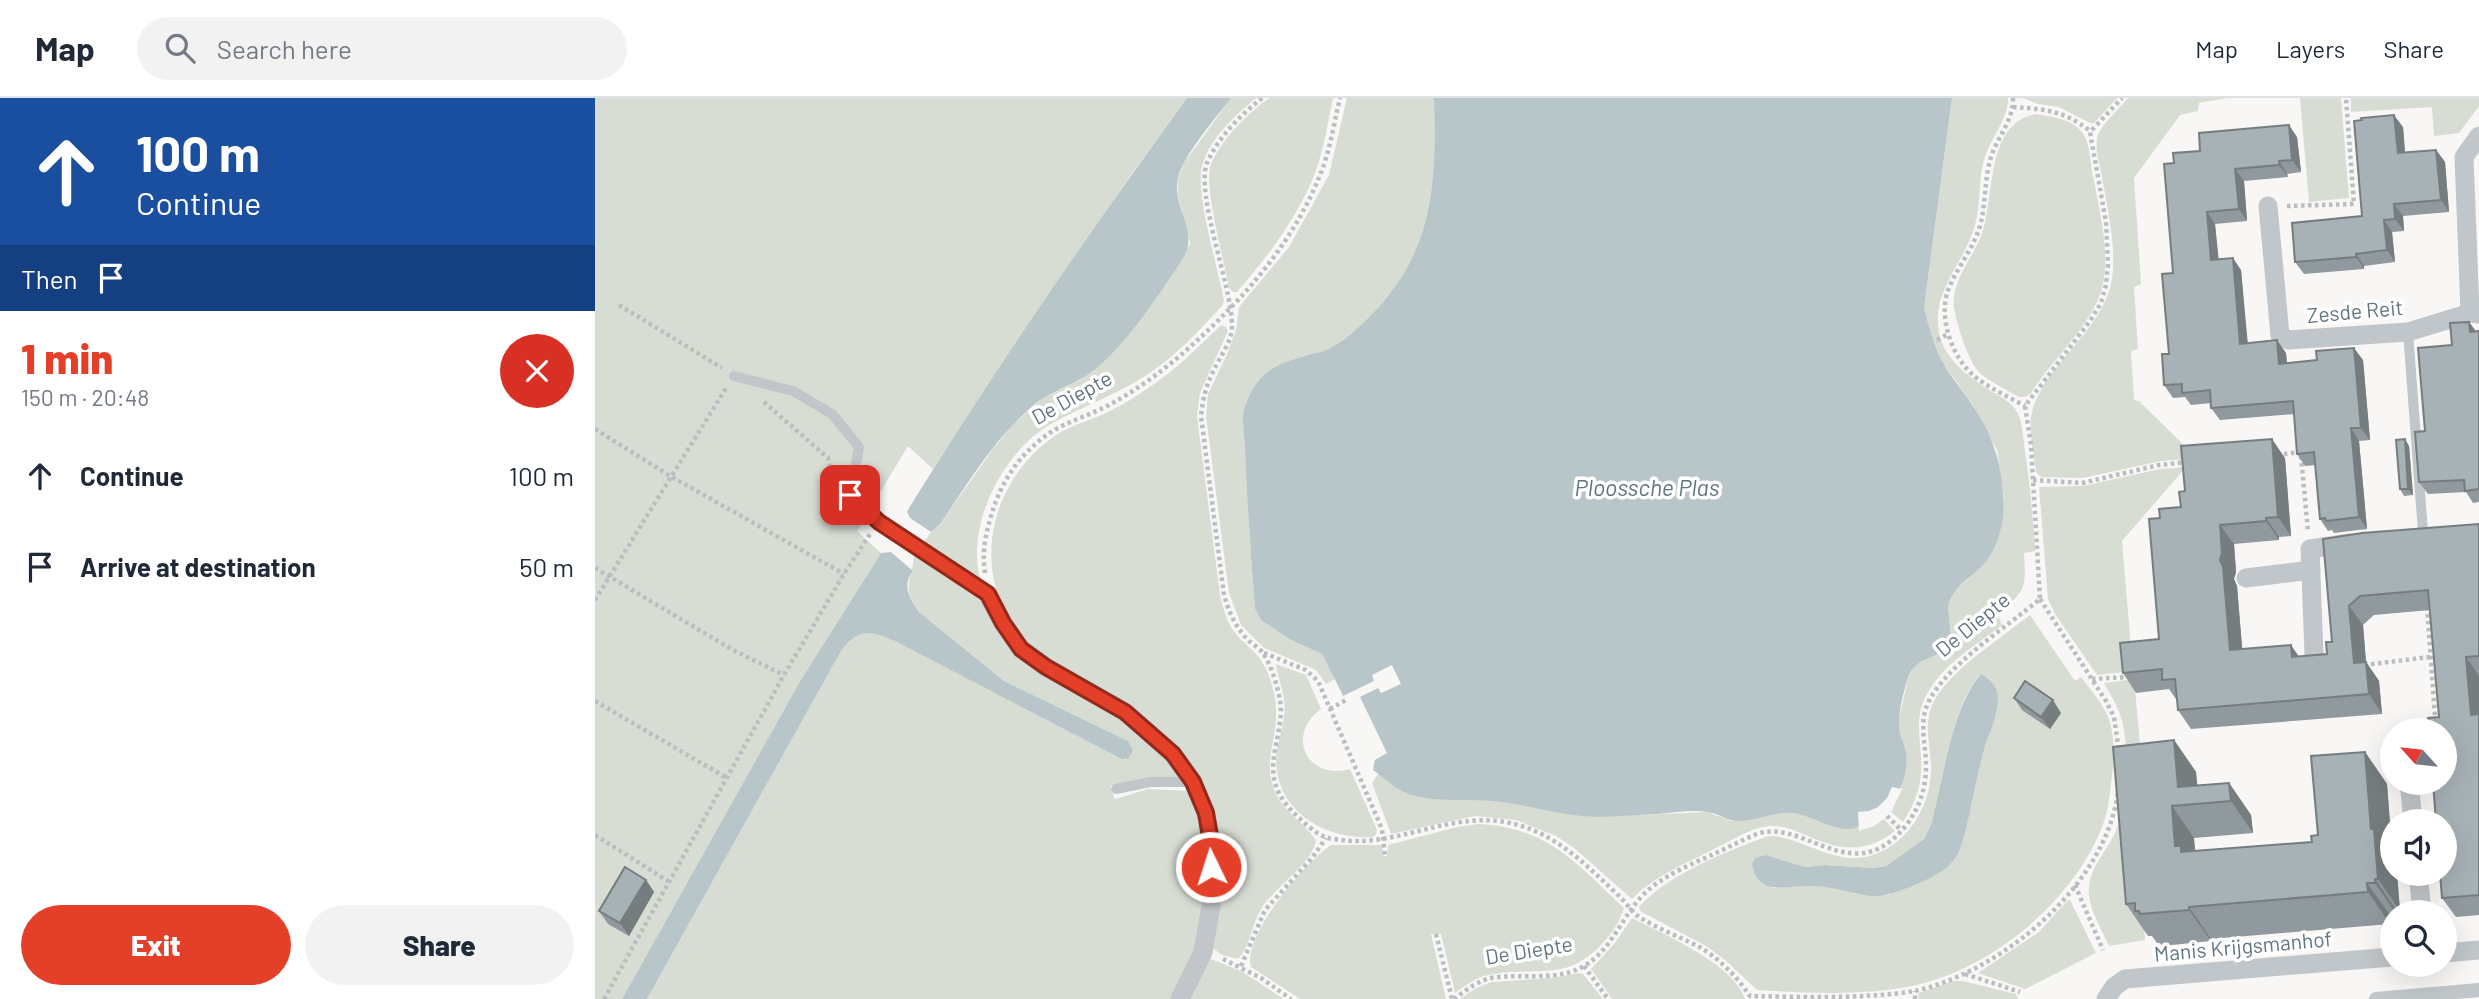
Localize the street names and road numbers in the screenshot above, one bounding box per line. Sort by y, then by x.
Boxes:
street label: Zesde Reit [2306,294,2404,327]
street label: De Diepte [1027,364,1116,429]
street label: De Diepte [1930,586,2014,661]
street label: Manis Krijgsmanhof [2153,925,2333,966]
street label: De Diepte [1483,930,1574,969]

